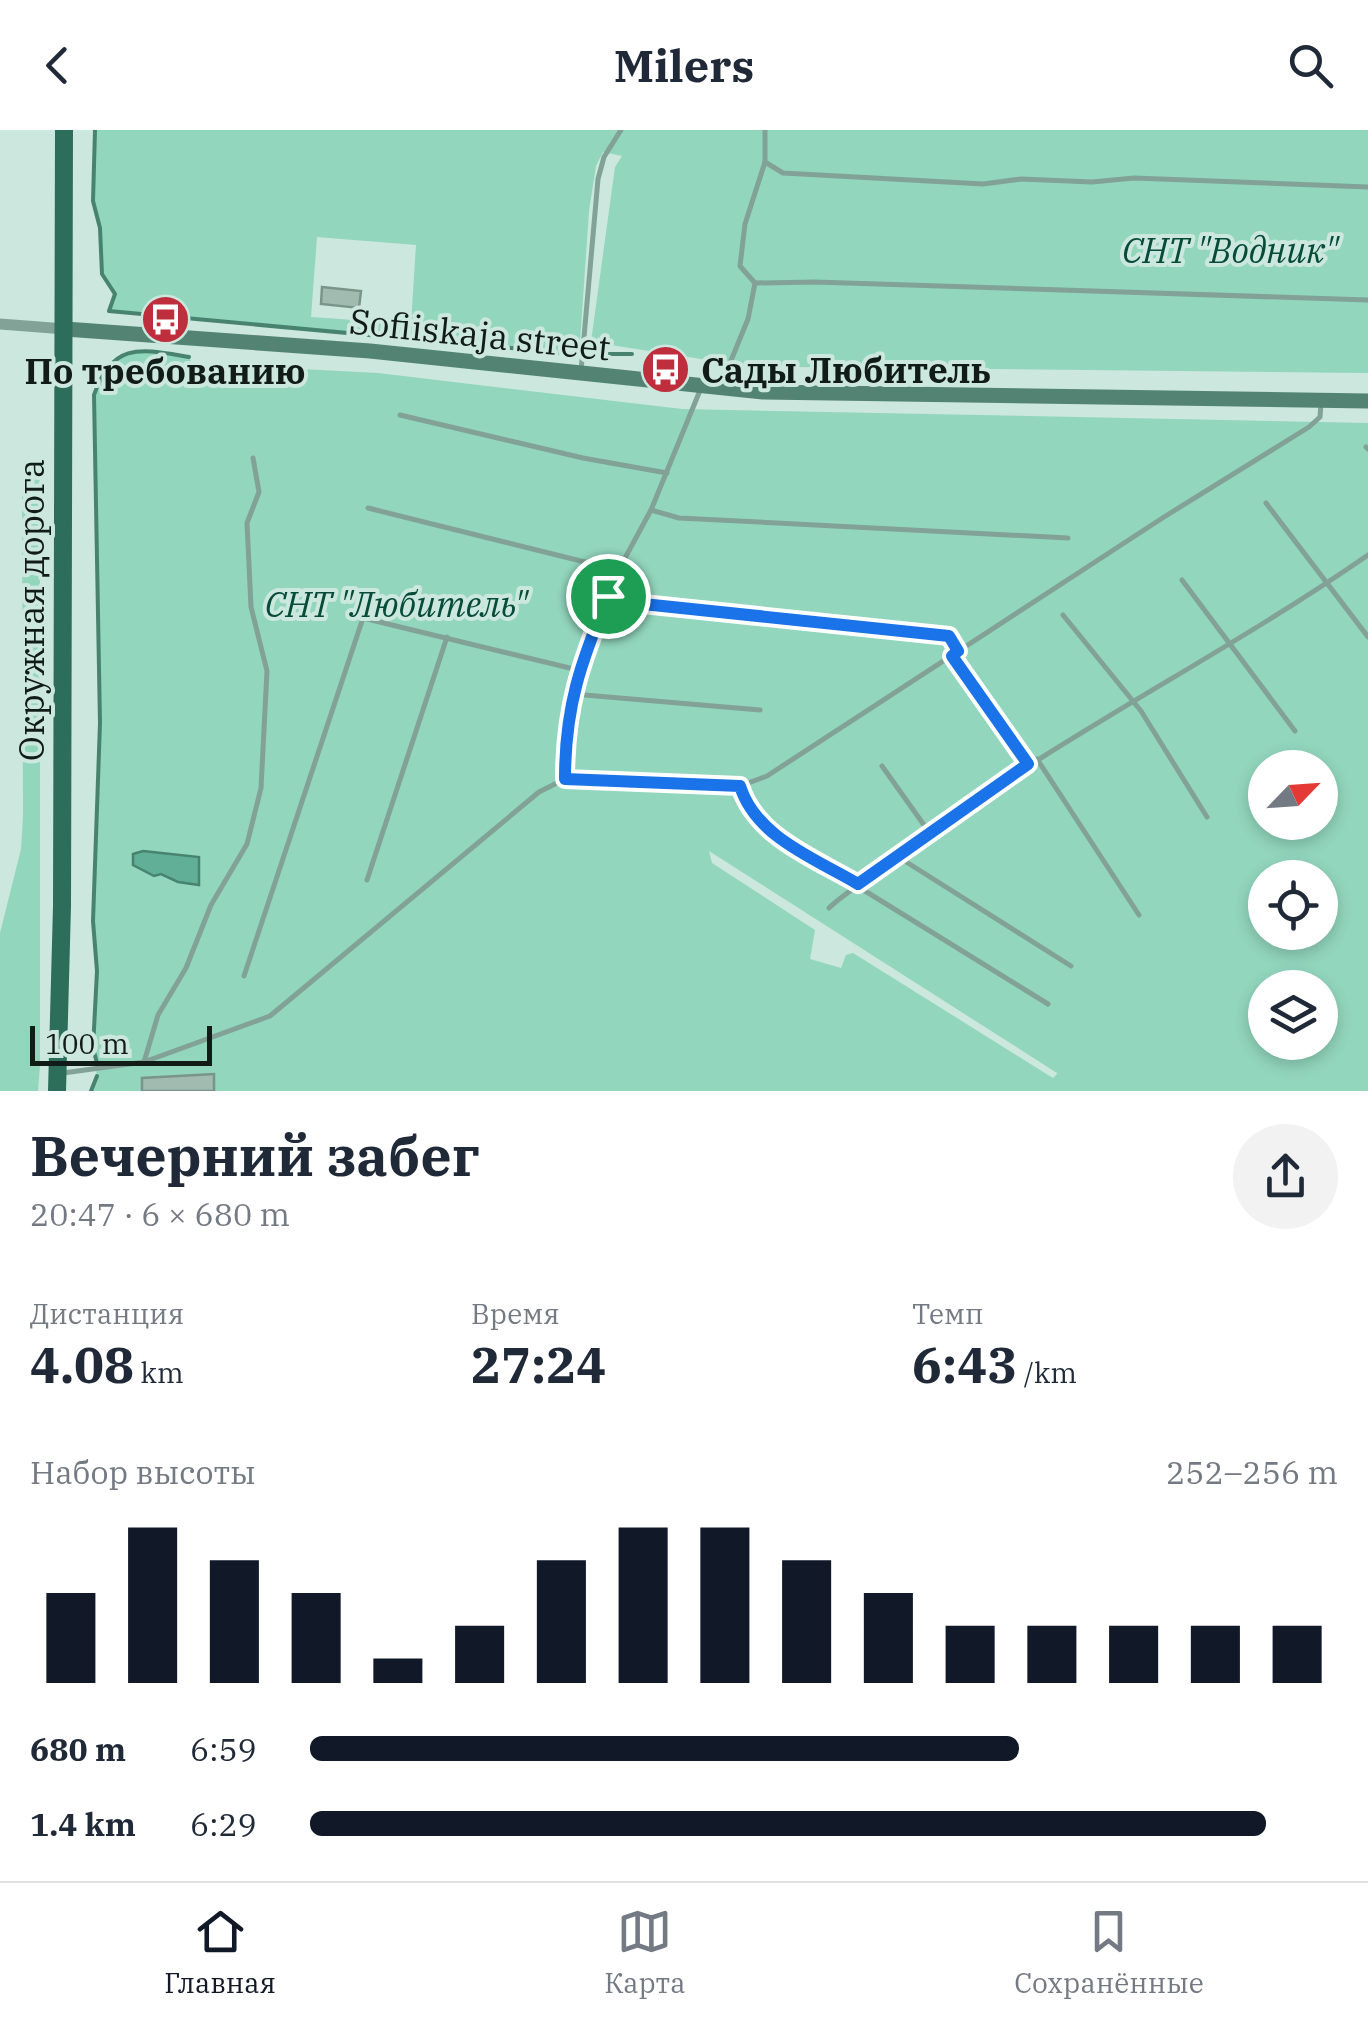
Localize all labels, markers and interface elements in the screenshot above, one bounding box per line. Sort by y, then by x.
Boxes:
text: Milers [614,36,754,94]
icon: back [30,38,85,93]
icon: search [1283,38,1338,93]
park label: СНТ "Водник" [1122,227,1341,273]
bus stop icon: По требованию [139,293,191,345]
street label: Sofiiskaja street [347,297,613,371]
bus stop icon: Сады Любитель [640,344,692,396]
place label: Сады Любитель [701,347,991,393]
place label: По требованию [24,348,306,394]
street label: Окружная дорога [8,459,54,761]
pin [566,554,651,639]
icon: arrive [581,569,636,624]
park label: СНТ "Любитель" [265,581,530,627]
north arrow [1248,750,1338,840]
map controls [1248,750,1338,1060]
button: locate [1248,860,1338,950]
button: layers [1248,970,1338,1060]
scale bar [30,1021,212,1066]
text: 100 m [45,1025,129,1062]
text: Вечерний забег [30,1120,480,1191]
button: share [1233,1124,1338,1229]
text: 20:47 · 6 × 680 m [30,1193,290,1235]
text: Дистанция [30,1295,184,1332]
text: Время [471,1295,560,1332]
text: Темп [912,1295,984,1332]
text: 4.08 [30,1332,134,1397]
text: 27:24 [471,1332,606,1397]
text: 6:43 [912,1332,1017,1397]
text: km [134,1354,184,1391]
text: /km [1017,1354,1077,1391]
text: Набор высоты [30,1451,256,1493]
text: 252–256 m [1166,1451,1338,1493]
text: 680 m [30,1728,126,1770]
text: 6:59 [190,1728,257,1770]
text: 1.4 km [30,1803,136,1845]
text: 6:29 [190,1803,257,1845]
tab: Главная [164,1904,276,2001]
tab: Карта [604,1904,686,2001]
tab: Сохранённые [1014,1904,1204,2001]

